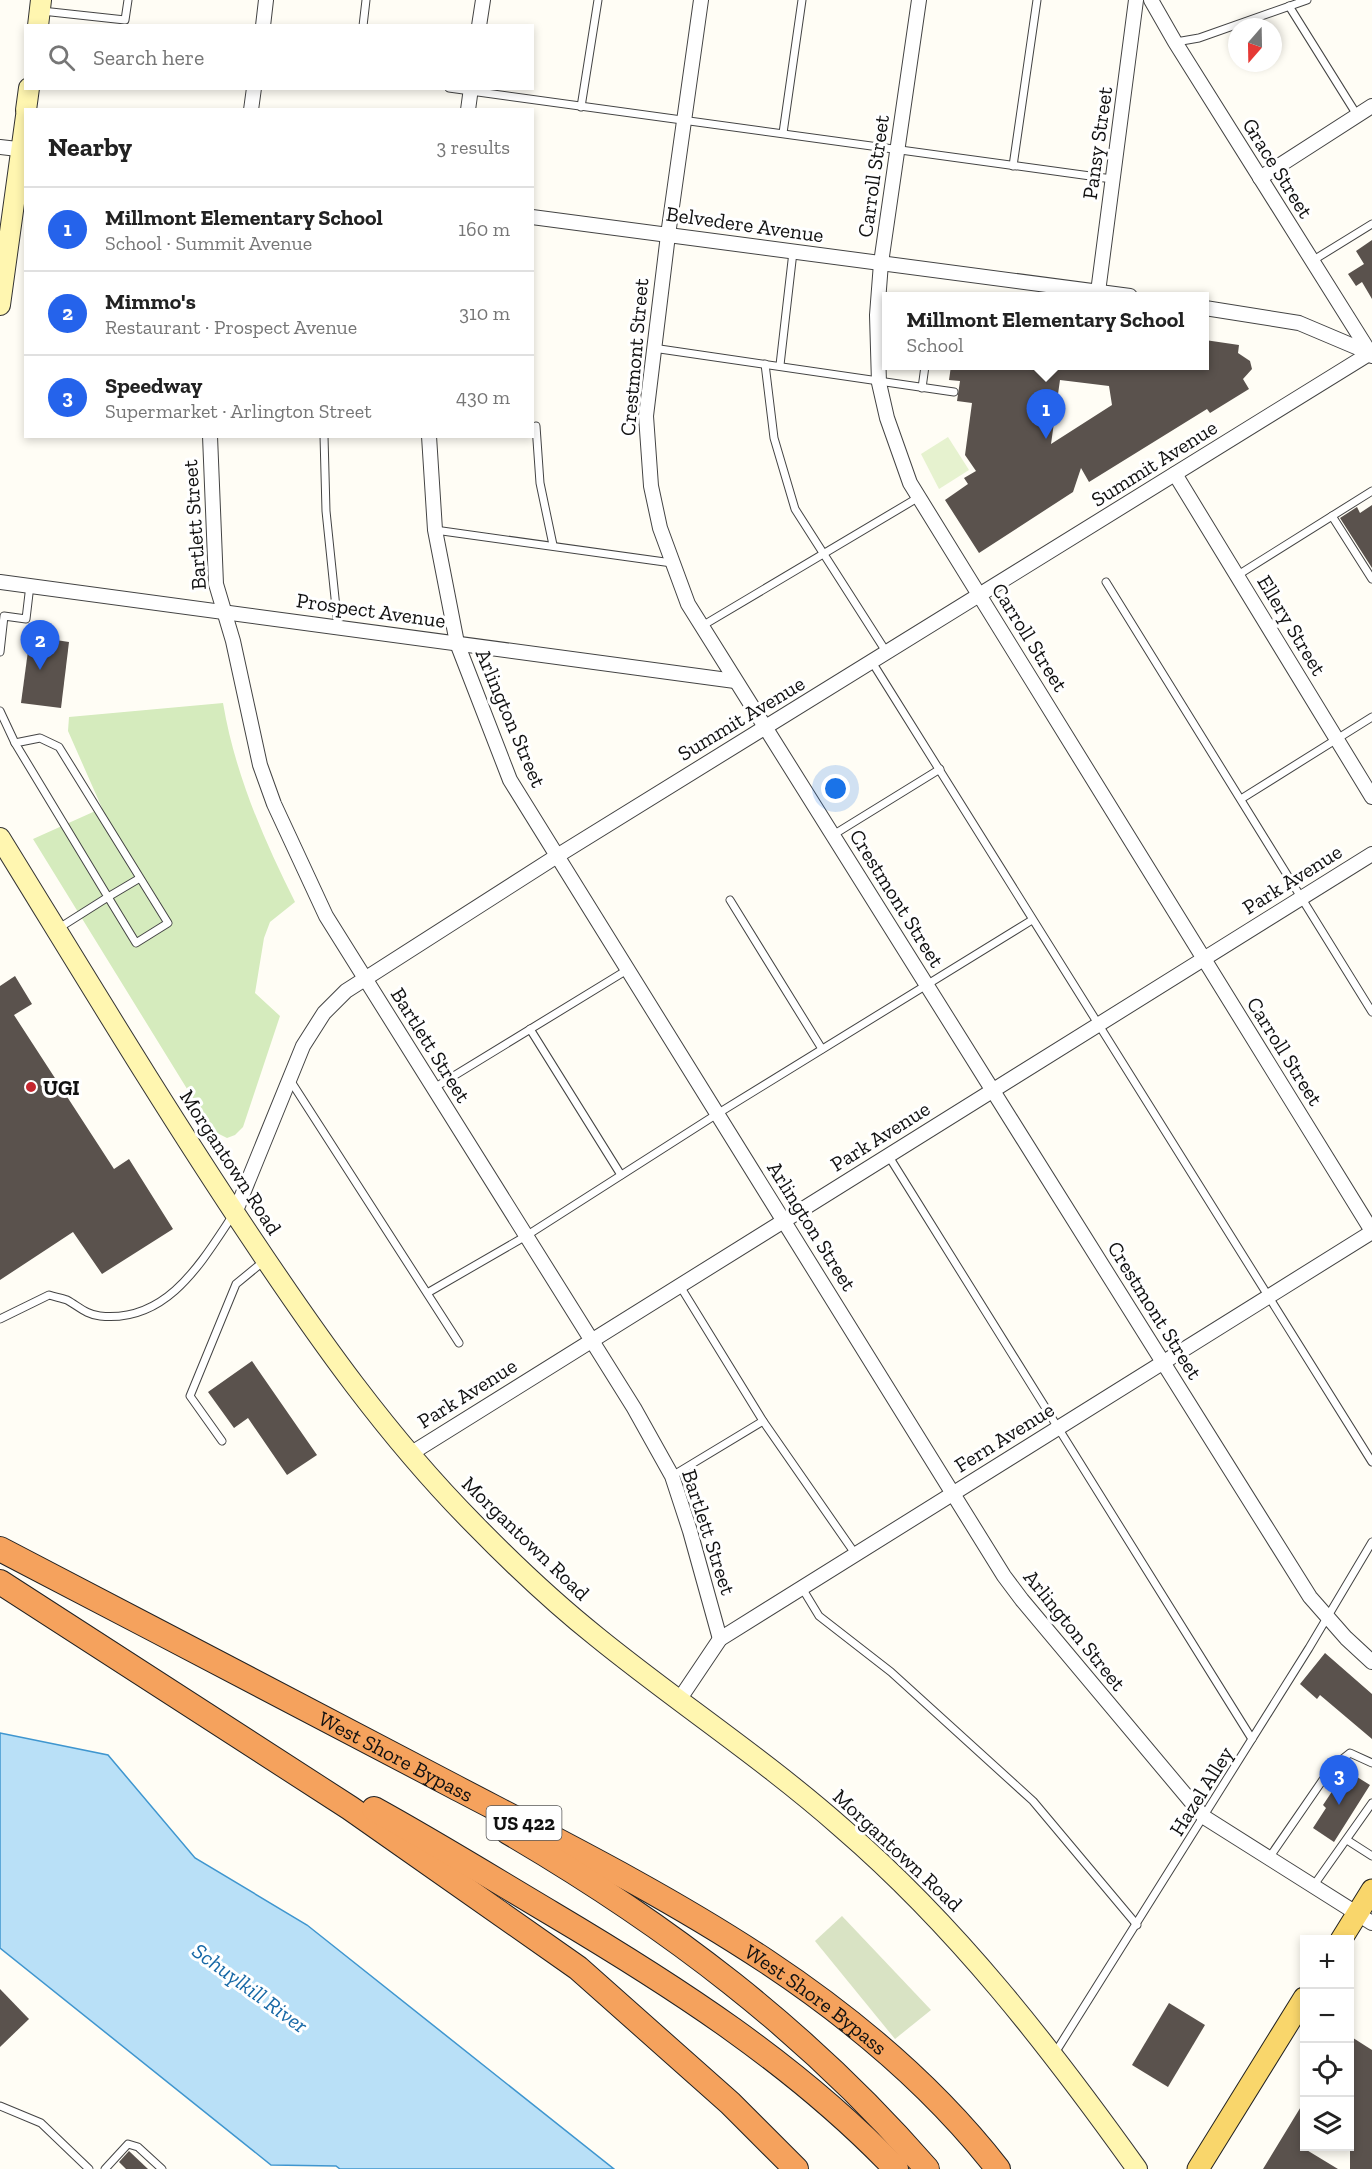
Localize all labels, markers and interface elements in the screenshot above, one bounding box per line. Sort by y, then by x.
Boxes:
north arrow [1228,18,1282,72]
search box [24,24,534,90]
icon: search [45,41,78,74]
text: Search here [93,44,204,71]
street label: Pansy Street [1077,85,1117,201]
street label: Carroll Street [852,113,894,239]
street label: Grace Street [1237,113,1319,223]
text: Nearby [48,131,132,163]
text: 3 results [436,135,510,159]
street label: Belvedere Avenue [665,201,826,247]
text: Millmont Elementary School [105,204,383,231]
text: 1 [63,217,72,241]
text: 160 m [458,217,510,241]
text: School · Summit Avenue [105,231,312,255]
street label: Crestmont Street [615,277,653,437]
text: Mimmo's [105,288,196,315]
popup [882,292,1209,370]
text: 2 [62,301,73,325]
text: 310 m [459,301,510,325]
text: Millmont Elementary School [907,306,1184,333]
text: Restaurant · Prospect Avenue [105,315,357,339]
text: School [907,333,964,357]
text: Speedway [105,372,202,399]
text: 3 [62,385,73,409]
text: 430 m [456,385,510,409]
pin: 1 [1026,390,1066,439]
text: Supermarket · Arlington Street [105,399,372,423]
street label: Summit Avenue [1087,414,1222,512]
street label: Bartlett Street [177,459,211,591]
street label: Ellery Street [1252,570,1332,680]
street label: Carroll Street [987,578,1073,696]
street label: Prospect Avenue [295,587,447,633]
pin: 2 [20,620,60,670]
street label: Arlington Street [471,645,551,791]
street label: Summit Avenue [673,670,809,766]
your location [821,774,850,803]
street label: Crestmont Street [845,824,950,972]
street label: Park Avenue [1238,839,1346,919]
street label: Bartlett Street [386,983,476,1107]
street label: Carroll Street [1242,992,1328,1110]
place label: UGI [43,1075,80,1100]
marker: UGI [24,1080,38,1094]
street label: Morgantown Road [175,1085,287,1240]
street label: Park Avenue [826,1096,934,1176]
street label: Arlington Street [762,1157,862,1296]
street label: Crestmont Street [1103,1236,1208,1384]
street label: Park Avenue [413,1353,521,1433]
street label: Fern Avenue [950,1396,1059,1477]
street label: Bartlett Street [677,1466,741,1598]
street label: Morgantown Road [457,1471,595,1606]
street label: Arlington Street [1019,1565,1131,1696]
street label: West Shore Bypass [315,1705,478,1807]
street label: Hazel Alley [1164,1742,1238,1840]
pin: 3 [1320,1756,1358,1805]
street label: Morgantown Road [828,1784,968,1917]
road number: US 422 [486,1806,562,1840]
map controls [1300,1935,1354,2151]
button: + [1300,1935,1354,1989]
water label: Schuylkill River [187,1937,313,2039]
street label: West Shore Bypass [740,1938,893,2060]
button: − [1300,1989,1354,2043]
button: locate [1300,2043,1354,2097]
button: layers [1300,2097,1354,2151]

